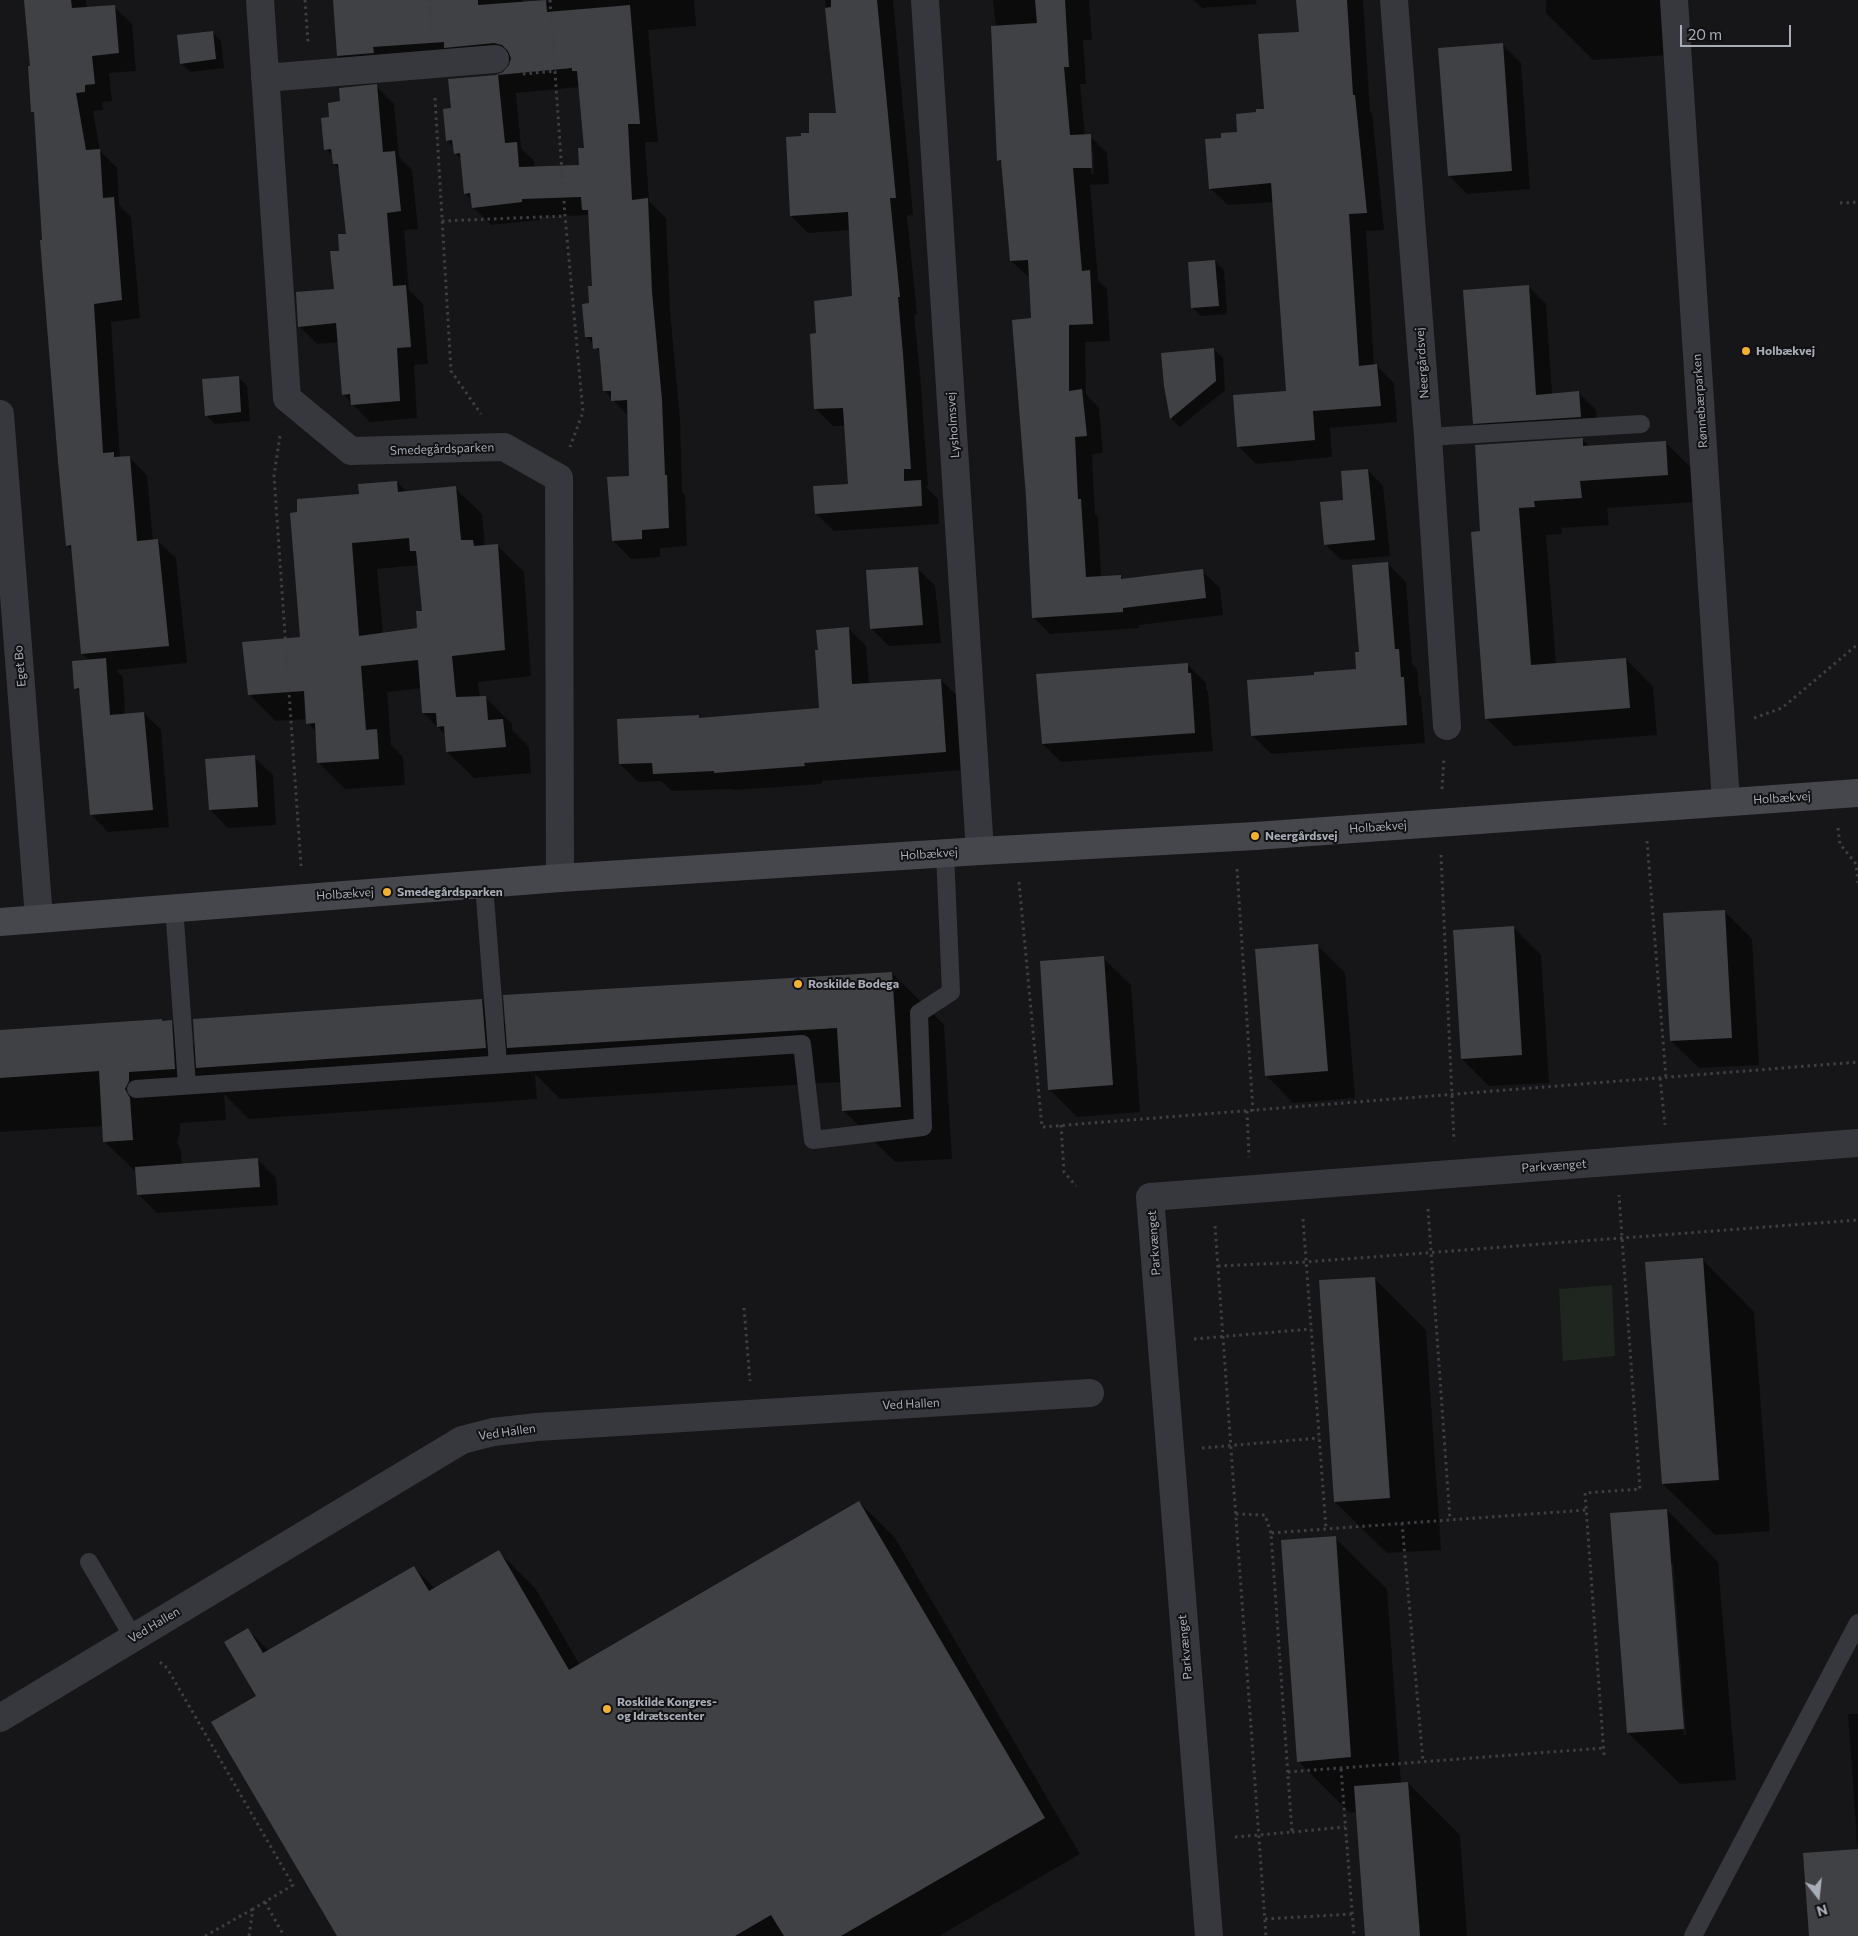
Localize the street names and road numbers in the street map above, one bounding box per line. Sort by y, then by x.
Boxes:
street label: Neergårdsvej [1412,327,1432,399]
street label: Rønnebærparken [1690,354,1710,448]
street label: Lysholmsvej [944,391,962,459]
street label: Smedegårdsparken [390,440,494,458]
street label: Eget Bo [11,645,29,687]
street label: Holbækvej [1753,789,1811,807]
street label: Holbækvej [1349,818,1407,836]
street label: Holbækvej [900,845,958,863]
street label: Holbækvej [316,885,374,903]
street label: Parkvænget [1521,1157,1587,1175]
street label: Parkvænget [1145,1210,1163,1276]
street label: Ved Hallen [882,1395,940,1413]
street label: Ved Hallen [478,1421,536,1443]
street label: Ved Hallen [126,1604,182,1646]
street label: Parkvænget [1175,1614,1195,1680]

